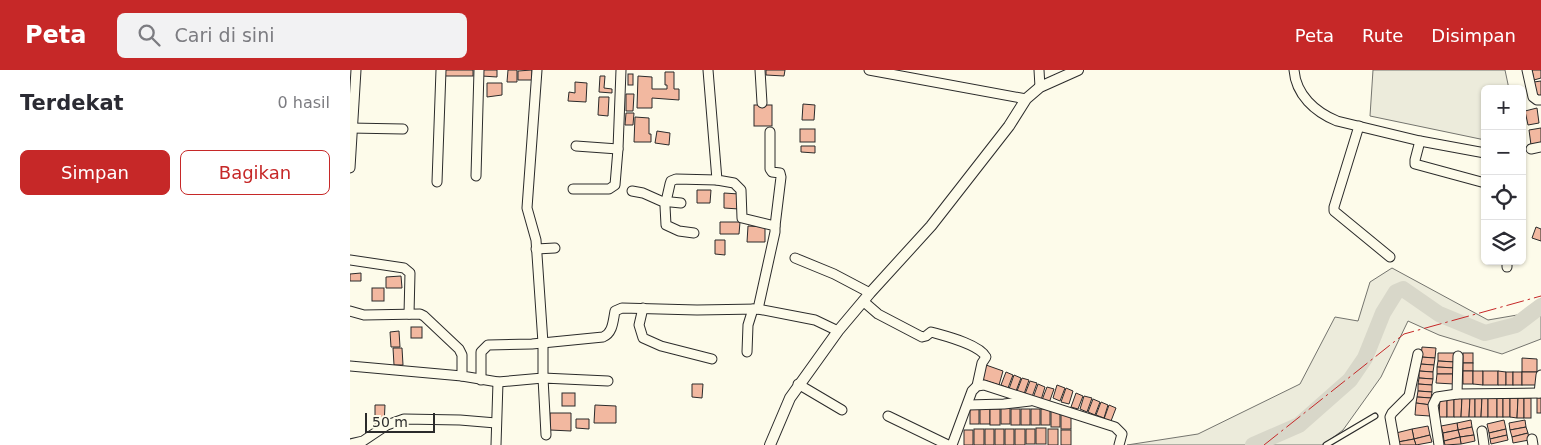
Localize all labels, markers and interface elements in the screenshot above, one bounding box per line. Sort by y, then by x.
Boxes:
search box [117,13,467,58]
text: Peta [25,21,87,49]
icon: search [135,21,163,49]
text: Cari di sini [175,24,274,46]
text: Peta [1295,25,1334,46]
text: Rute [1362,25,1403,46]
text: Disimpan [1431,25,1516,46]
map controls [1481,85,1526,265]
button: + [1481,85,1526,130]
text: Terdekat [20,91,124,115]
text: 0 hasil [278,93,330,112]
button: − [1481,130,1526,175]
button: Simpan [20,150,170,195]
button: Bagikan [180,150,330,195]
button: locate [1481,175,1526,220]
button: layers [1481,220,1526,265]
scale bar [365,410,435,433]
text: 50 m [372,414,408,430]

